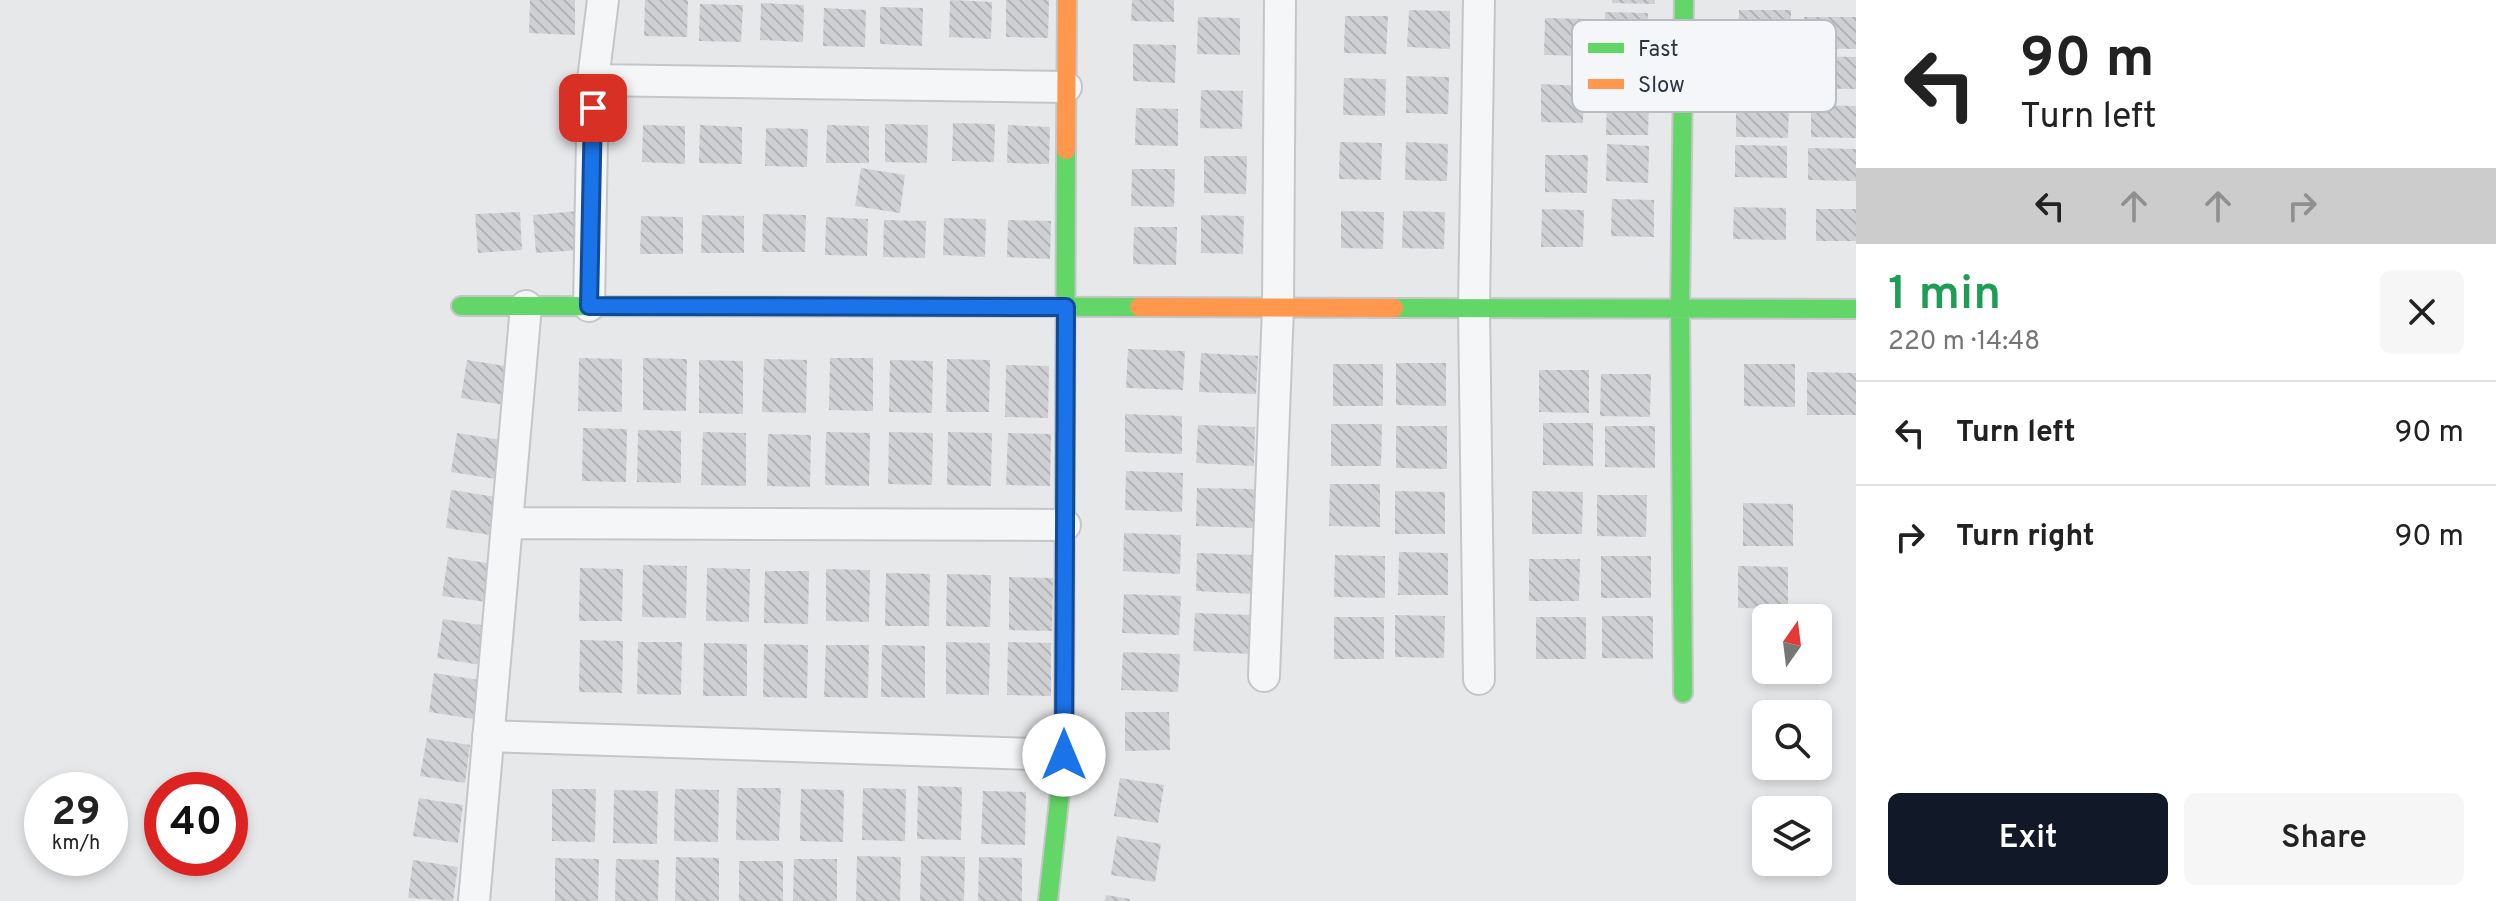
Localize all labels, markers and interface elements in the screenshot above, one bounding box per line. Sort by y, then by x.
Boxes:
legend [1572,20,1836,112]
text: 90 m [2020,26,2155,96]
icon: left [1888,32,1992,136]
text: Fast [1638,37,1679,64]
text: Slow [1638,73,1685,100]
pin [559,74,627,142]
icon: arrive [571,86,615,130]
text: Turn left [2020,95,2157,141]
icon: left [2028,184,2072,228]
icon: ahead [2112,184,2156,228]
icon: ahead [2196,184,2240,228]
icon: right [2280,184,2324,228]
text: 1 min [1888,266,2001,326]
button: close [2380,270,2464,354]
text: 220 m · 14:48 [1888,326,2040,359]
icon: left [1888,411,1932,455]
text: Turn left [1956,415,2076,452]
text: 90 m [2395,415,2464,452]
icon: right [1888,515,1932,559]
text: Turn right [1956,519,2094,556]
text: 90 m [2395,519,2464,556]
north arrow [1752,604,1832,684]
map controls [1752,604,1832,876]
button: search [1752,700,1832,780]
position arrow [1022,713,1106,797]
speed limit sign: 40 [144,772,248,876]
text: 29 [51,789,101,839]
button: Exit [1888,793,2168,885]
button: Share [2184,793,2464,885]
button: layers [1752,796,1832,876]
text: km/h [52,831,100,857]

